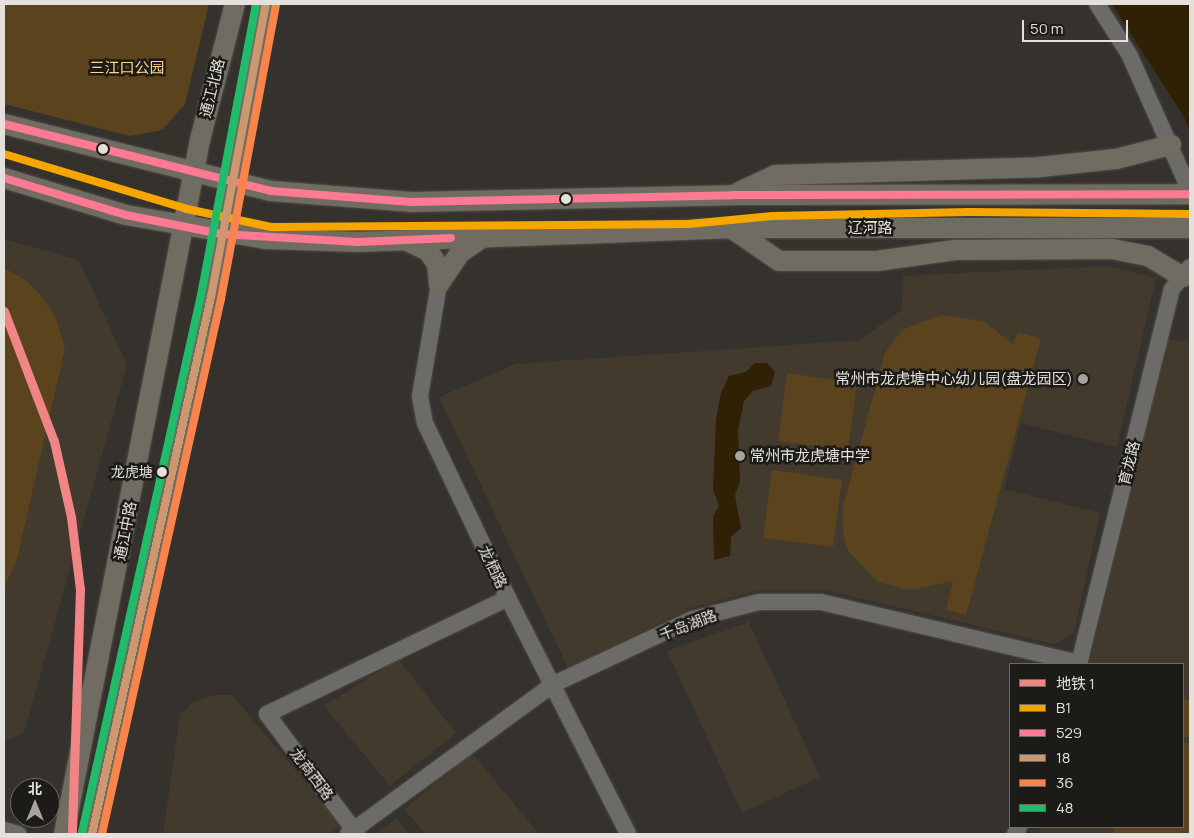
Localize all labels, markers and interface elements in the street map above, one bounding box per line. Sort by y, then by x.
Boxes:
scale bar [1024,10,1130,42]
text: 50 m [1030,18,1064,39]
street label: 通江北路 [196,57,228,119]
park label: 三江口公园 [90,59,164,77]
unlabelled marker [98,144,108,154]
unlabelled marker [561,194,571,204]
street label: 辽河路 [848,219,892,237]
place label: 常州市龙虎塘中心幼儿园(盘龙园区) [835,370,1073,388]
marker: 常州市龙虎塘中心幼儿园(盘龙园区) [1077,373,1089,385]
street label: 育龙路 [1115,439,1143,487]
place label: 常州市龙虎塘中学 [750,447,870,465]
marker: 常州市龙虎塘中学 [734,450,746,462]
place label: 龙虎塘 [111,464,153,480]
marker: 龙虎塘 [157,467,167,477]
street label: 通江中路 [110,500,140,562]
street label: 龙栖路 [475,543,511,591]
street label: 千岛湖路 [657,606,719,644]
legend [1009,663,1184,828]
text: 地铁 1 [1056,673,1095,694]
text: B1 [1056,697,1071,718]
text: 529 [1056,722,1082,743]
street label: 龙商西路 [287,745,337,803]
text: 18 [1056,747,1071,768]
text: 36 [1056,772,1074,793]
north arrow [10,778,60,828]
text: 北 [28,779,42,798]
text: 48 [1056,797,1074,818]

